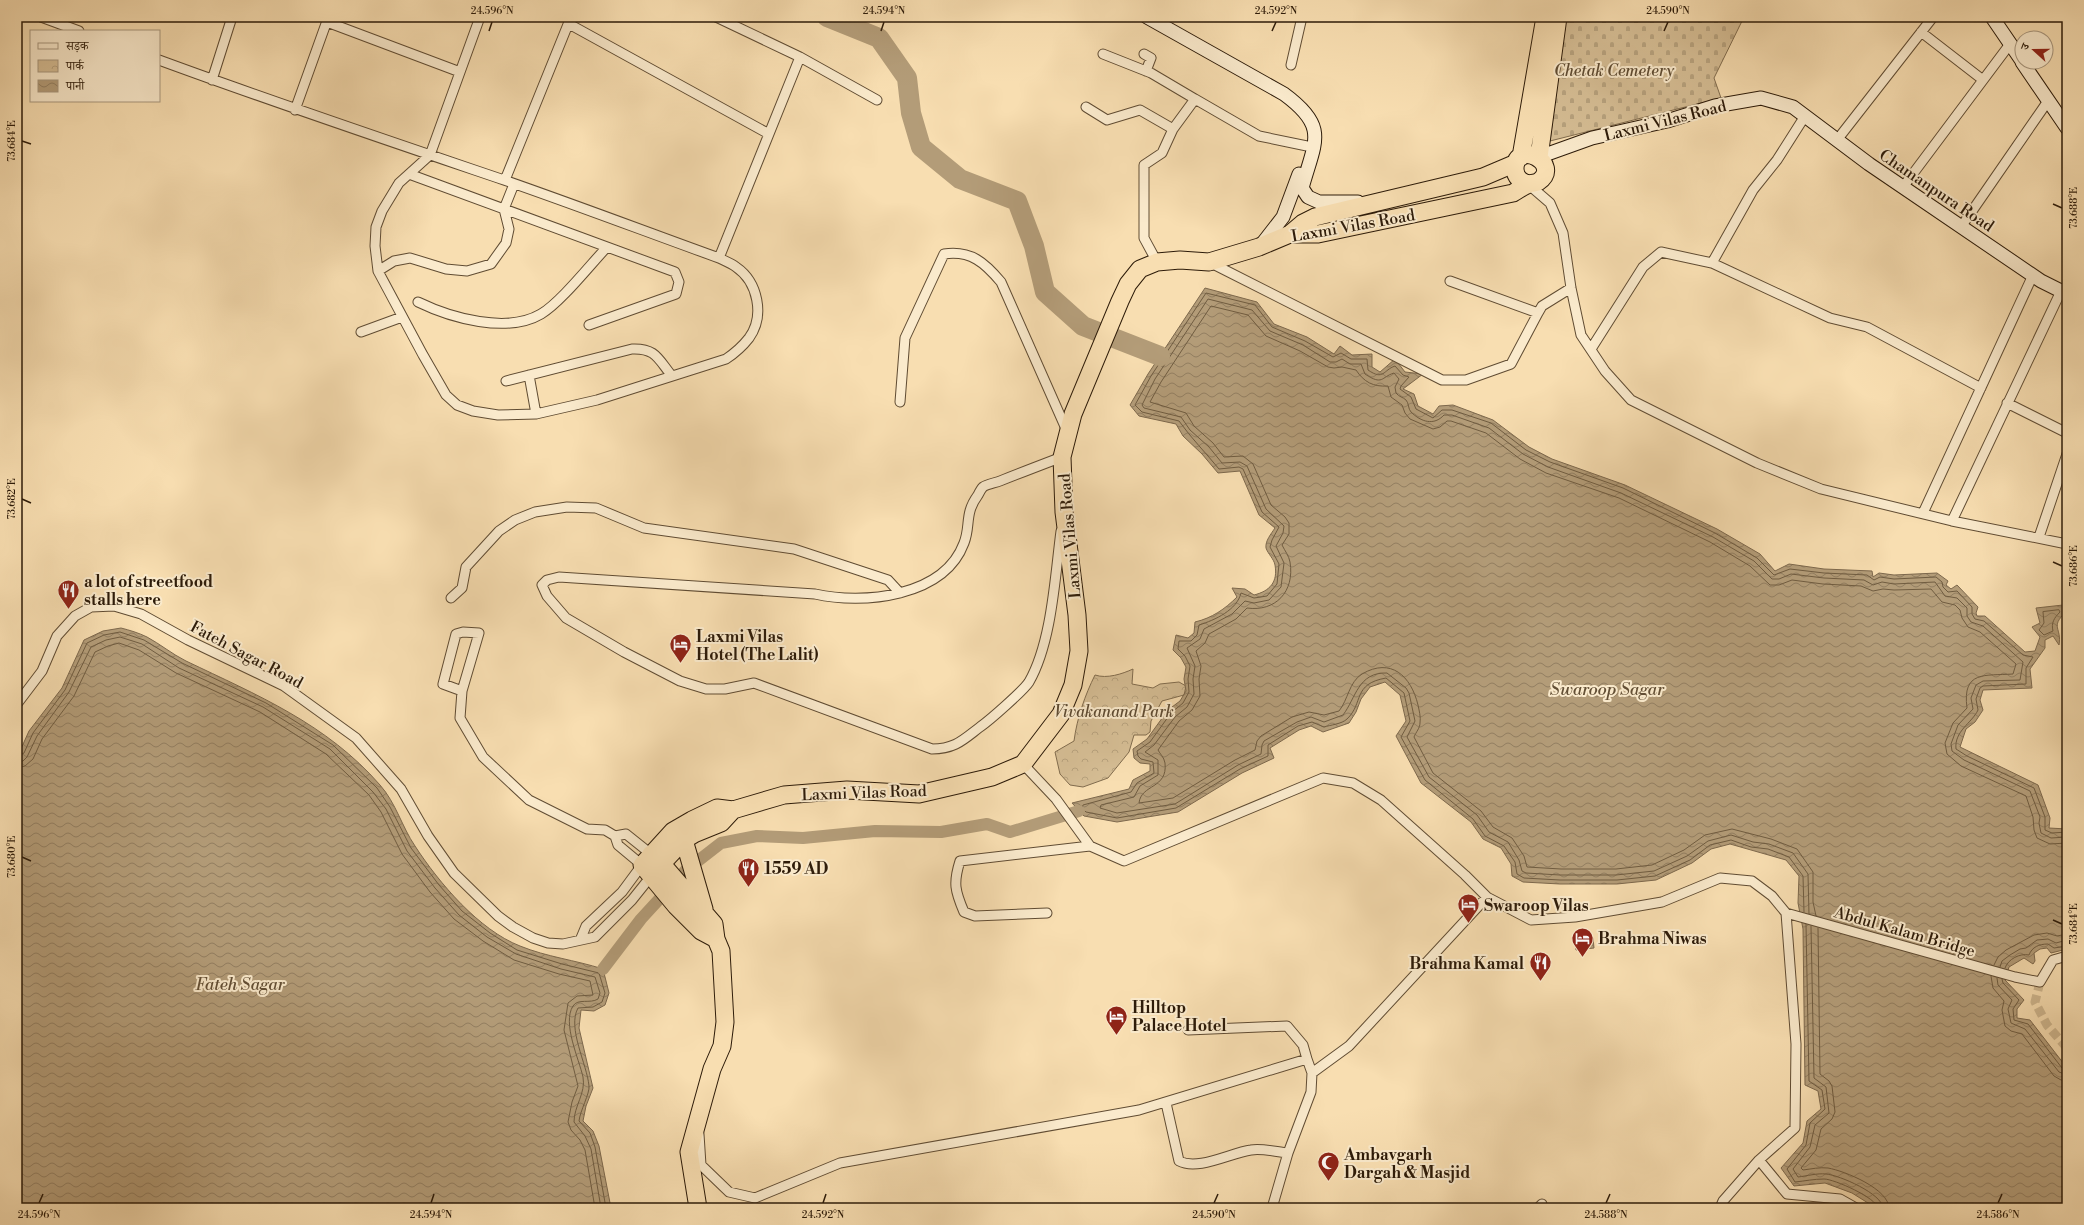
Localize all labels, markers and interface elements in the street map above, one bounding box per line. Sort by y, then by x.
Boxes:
text: 24.596°N [471,5,514,17]
text: 24.594°N [863,5,906,17]
text: 24.592°N [1255,5,1298,17]
text: 24.590°N [1646,5,1690,17]
legend [30,30,160,102]
north arrow [2014,30,2054,70]
text: सड़क [65,39,90,54]
text: उ [2018,40,2034,53]
text: पार्क [65,59,85,74]
park label: Chetak Cemetery [1554,61,1675,81]
text: पानी [65,78,85,94]
street label: Laxmi Vilas Road [1602,96,1729,146]
text: 73.684°E [6,120,18,162]
street label: Chamanpura Road [1875,145,1998,237]
text: 73.688°E [2068,187,2080,229]
street label: Laxmi Vilas Road [1290,205,1417,247]
street label: Laxmi Vilas Road [1055,473,1085,599]
text: 73.682°E [6,478,18,520]
text: 73.686°E [2068,545,2080,587]
place label: a lot of streetfood stalls here [84,572,213,610]
restaurant icon: a lot of streetfood stalls here [55,577,81,610]
street label: Fateh Sagar Road [187,617,306,693]
place label: Laxmi Vilas Hotel (The Lalit) [696,627,819,665]
hotel icon: Laxmi Vilas Hotel (The Lalit) [667,632,693,665]
water label: Swaroop Sagar [1550,679,1665,701]
park label: Vivakanand Park [1054,702,1174,722]
street label: Laxmi Vilas Road [801,781,927,805]
text: 73.680°E [6,836,18,878]
restaurant icon: 1559 AD [736,855,762,888]
place label: 1559 AD [764,859,829,879]
hotel icon: Swaroop Vilas [1455,892,1481,925]
place label: Swaroop Vilas [1484,896,1589,916]
street label: Abdul Kalam Bridge [1831,902,1977,962]
text: 73.684°E [2068,903,2080,945]
hotel icon: Brahma Niwas [1570,925,1596,958]
place label: Brahma Niwas [1598,929,1707,949]
restaurant icon: Brahma Kamal [1527,950,1553,983]
place label: Brahma Kamal [1409,954,1525,974]
water label: Fateh Sagar [195,974,286,996]
place label: Hilltop Palace Hotel [1132,998,1227,1036]
hotel icon: Hilltop Palace Hotel [1103,1003,1129,1036]
place label: Ambavgarh Dargah & Masjid [1343,1145,1470,1183]
mosque icon: Ambavgarh Dargah & Masjid [1315,1150,1341,1183]
text: 24.596°N [18,1209,61,1221]
text: 24.594°N [410,1209,453,1221]
text: 24.592°N [802,1209,845,1221]
text: 24.590°N [1192,1209,1236,1221]
text: 24.588°N [1585,1209,1628,1221]
text: 24.586°N [1977,1209,2020,1221]

